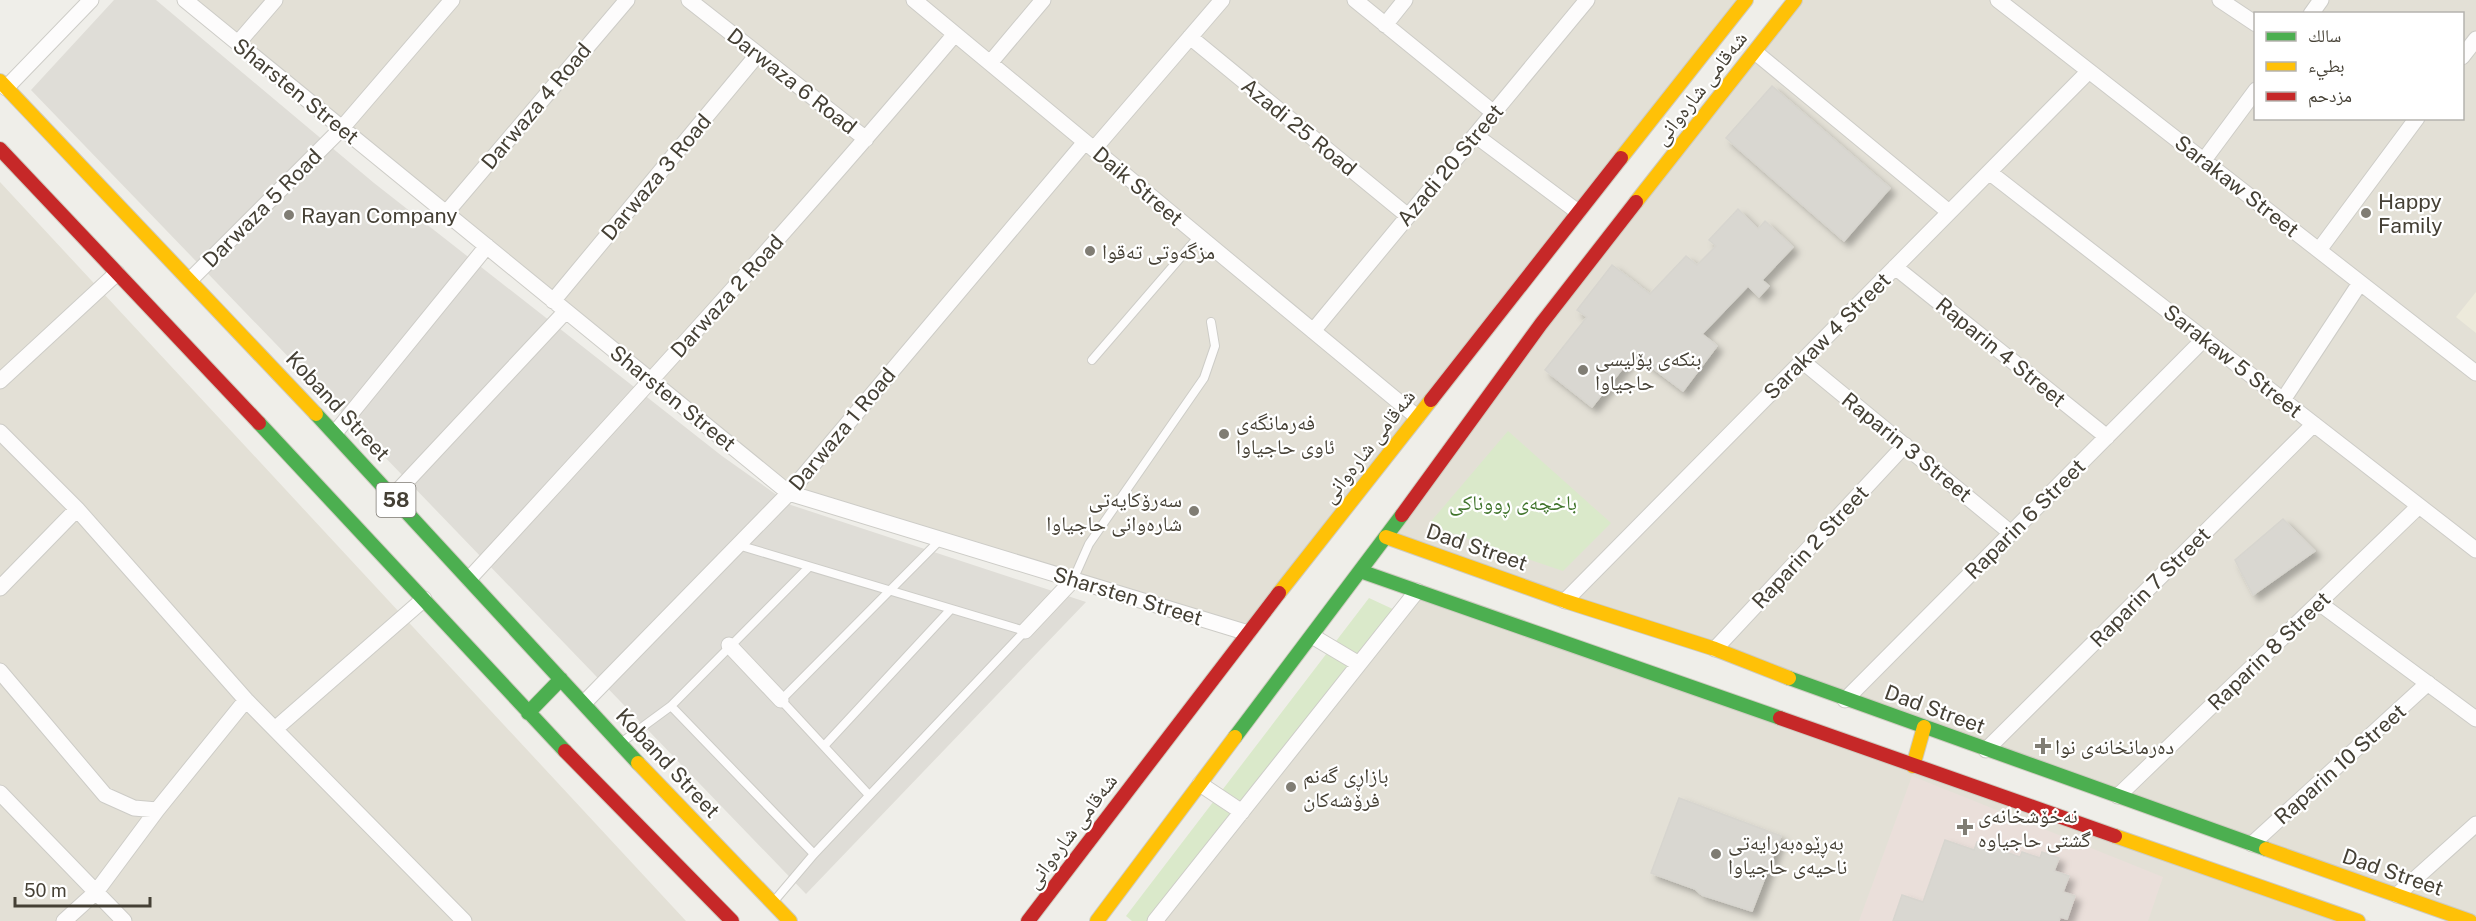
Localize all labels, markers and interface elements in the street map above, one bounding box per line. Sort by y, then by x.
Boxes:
legend [2254,12,2464,120]
street label: Darwaza 6 Road [722,23,862,139]
text: سالك [2308,25,2341,46]
street label: شەقامی شارەوانی [1648,26,1753,150]
street label: Sharsten Street [228,33,364,149]
street label: Darwaza 4 Road [476,38,596,174]
text: بطيء [2308,55,2345,81]
street label: Azadi 25 Road [1237,73,1361,181]
text: مزدحم [2308,85,2352,108]
street label: Azadi 20 Street [1392,99,1508,231]
street label: Darwaza 3 Road [596,109,716,245]
street label: Sarakaw Street [2170,130,2304,242]
street label: Daik Street [1088,141,1188,231]
street label: Darwaza 5 Road [197,143,327,273]
place label: Happy Family [2378,189,2443,238]
place label: Rayan Company [301,203,458,228]
marker: Happy Family [2359,206,2373,220]
marker: Rayan Company [282,208,296,222]
street label: Darwaza 2 Road [665,229,789,363]
place label: مزگەوتی تەقوا [1102,239,1215,265]
marker: مزگەوتی تەقوا [1083,244,1097,258]
street label: Sarakaw 4 Street [1758,267,1896,405]
street label: Raparin 4 Street [1931,292,2071,412]
street label: Sarakaw 5 Street [2159,299,2307,423]
street label: Sharsten Street [605,340,741,456]
street label: Koband Street [281,346,395,466]
place label: بنکەی پۆلیسی حاجیاوا [1595,346,1702,395]
street label: Darwaza 1 Road [783,362,901,496]
marker: بنکەی پۆلیسی حاجیاوا [1576,363,1590,377]
street label: شەقامی شارەوانی [1316,384,1421,508]
street label: Raparin 3 Street [1837,387,1977,507]
place label: فەرمانگەی ئاوی حاجیاوا [1236,410,1335,459]
marker: فەرمانگەی ئاوی حاجیاوا [1217,427,1231,441]
street label: Raparin 6 Street [1960,454,2090,584]
street label: Raparin 2 Street [1747,480,1873,614]
road number: 58 [376,483,416,517]
place label: سەرۆکایەتی شارەوانی حاجیاوا [1046,487,1182,537]
park label: باخچەی ڕووناکی [1449,490,1577,519]
marker: سەرۆکایەتی شارەوانی حاجیاوا [1187,504,1201,518]
street label: Dad Street [1423,518,1531,576]
street label: Raparin 7 Street [2085,522,2215,652]
street label: Sharsten Street [1050,561,1206,631]
street label: Raparin 8 Street [2203,586,2335,716]
street label: Dad Street [1881,679,1989,739]
street label: Raparin 10 Street [2269,698,2411,830]
street label: Koband Street [611,703,725,823]
place label: دەرمانخانەی نوا [2055,734,2174,759]
marker: دەرمانخانەی نوا [2036,739,2050,753]
place label: بازاڕی گەنم فرۆشەکان [1303,763,1388,812]
street label: شەقامی شارەوانی [1020,769,1123,894]
marker: بازاڕی گەنم فرۆشەکان [1284,780,1298,794]
place label: نەخۆشخانەی گشتی حاجیاوە [1978,803,2091,853]
marker: نەخۆشخانەی گشتی حاجیاوە [1956,818,1974,836]
place label: بەڕێوەبەرایەتی ناحیەی حاجیاوا [1728,830,1847,879]
street label: Dad Street [2339,843,2447,901]
marker: بەڕێوەبەرایەتی ناحیەی حاجیاوا [1709,847,1723,861]
scale bar [15,870,150,908]
text: 50 m [24,880,67,901]

